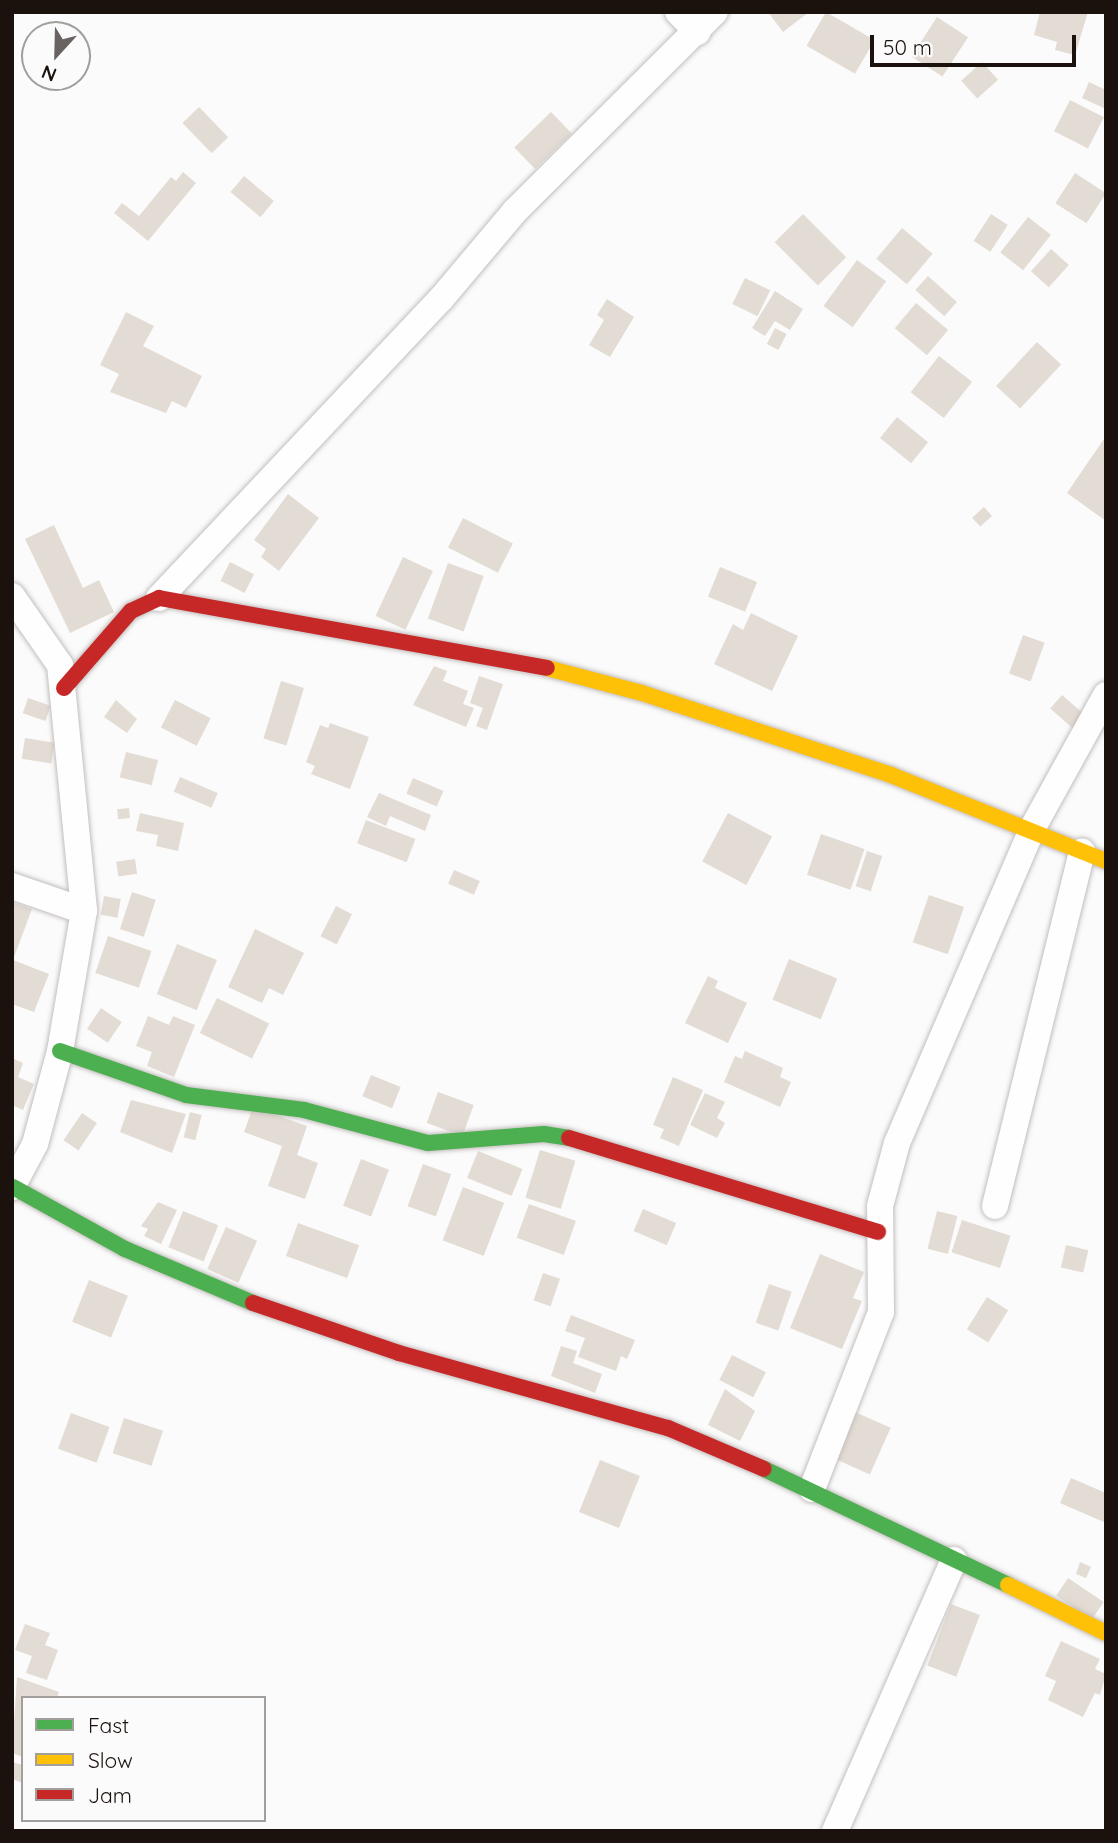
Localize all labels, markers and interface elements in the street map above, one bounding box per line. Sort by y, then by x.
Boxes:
north arrow [21,21,91,91]
scale bar [873,21,1080,65]
text: 50 m [883,34,932,60]
text: N [38,60,60,87]
legend [21,1696,266,1822]
text: Fast [88,1712,129,1738]
text: Slow [88,1747,133,1773]
text: Jam [88,1782,132,1808]

